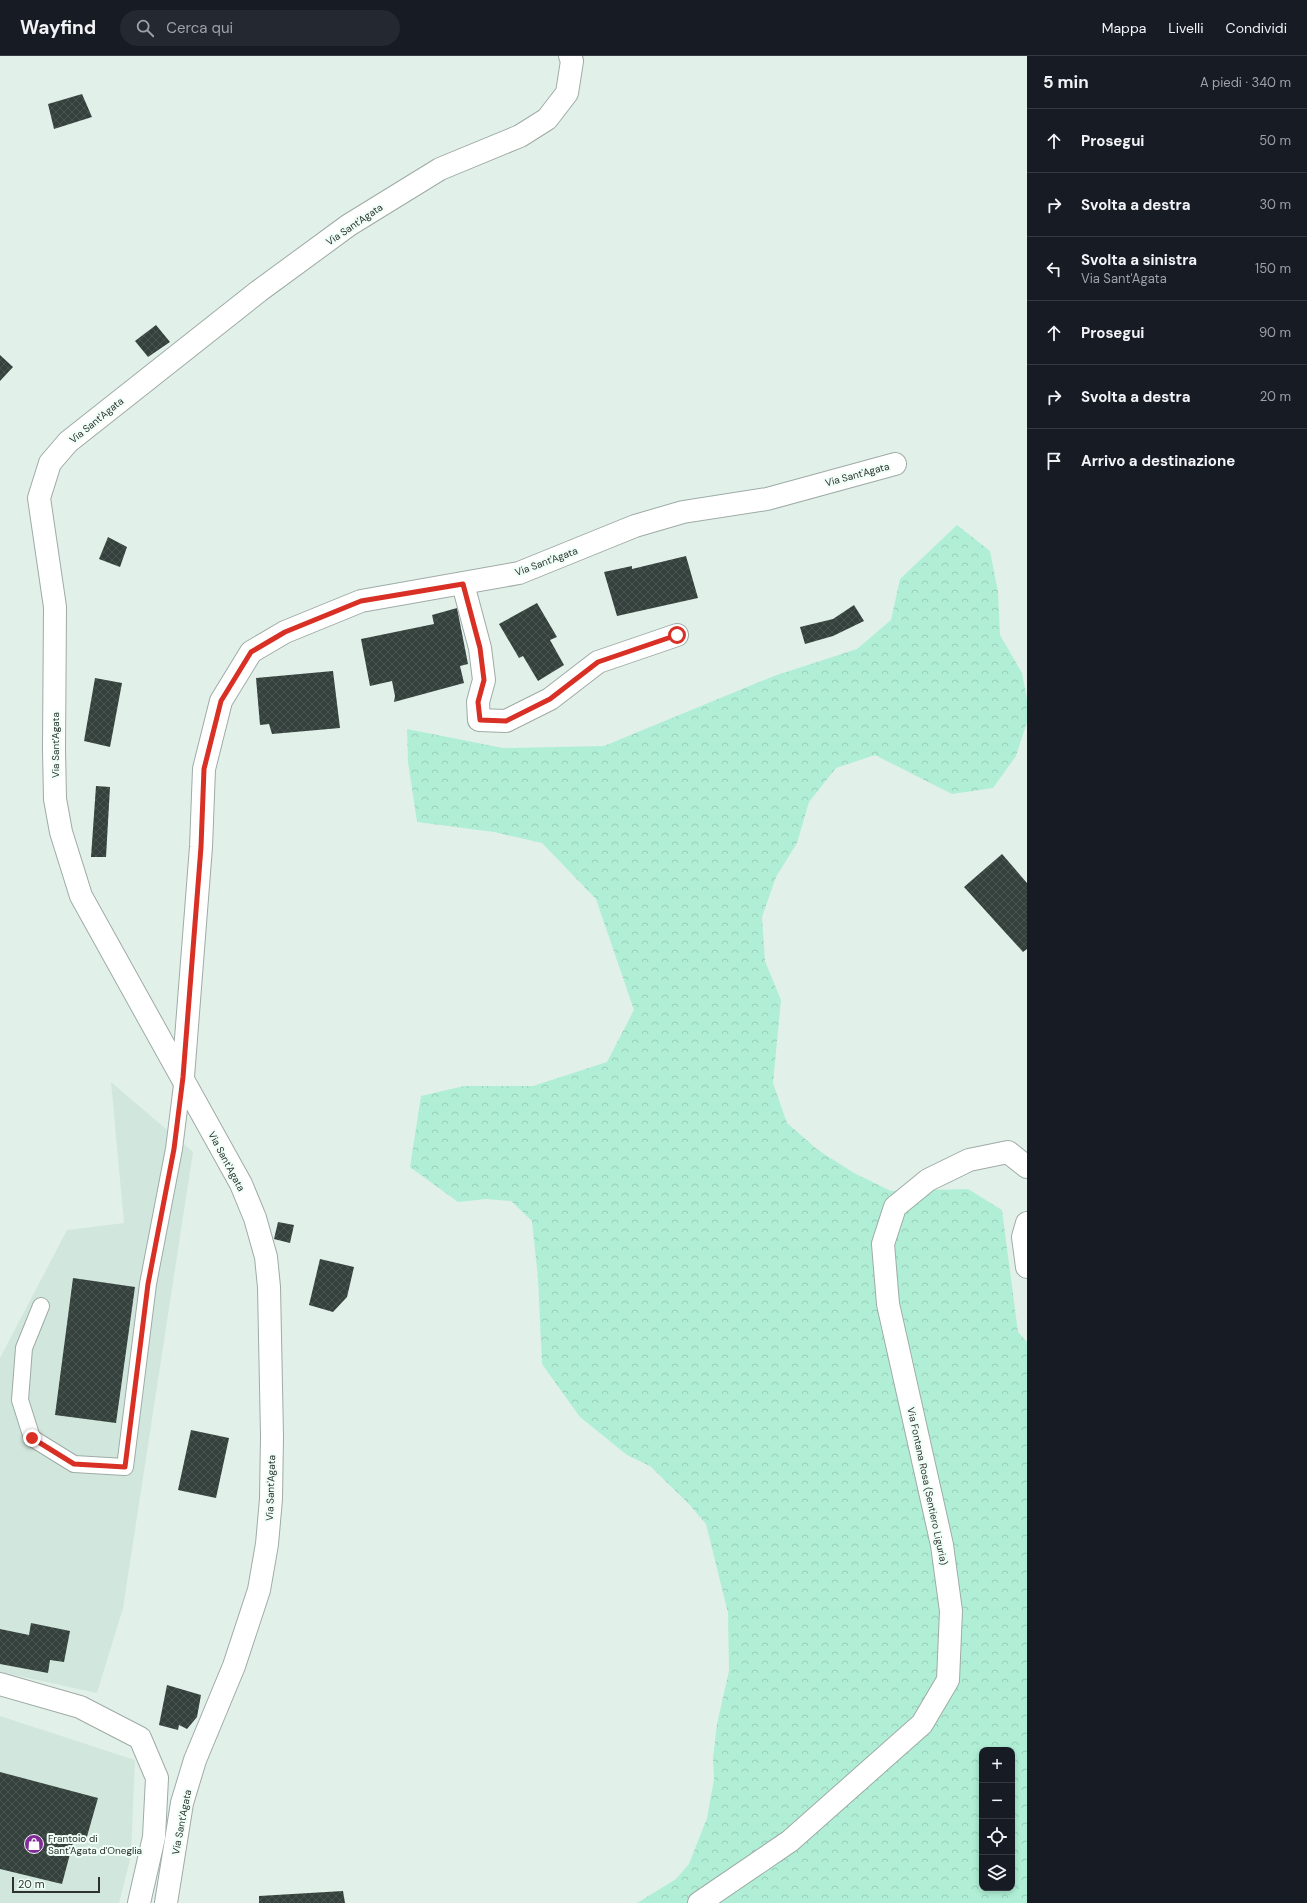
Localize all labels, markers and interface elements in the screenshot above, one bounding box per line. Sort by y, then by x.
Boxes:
search box [120,10,400,46]
text: Wayfind [20,15,96,40]
icon: search [134,17,156,39]
text: Cerca qui [166,18,233,38]
text: Mappa [1102,19,1146,37]
text: Livelli [1168,19,1204,37]
text: Condividi [1226,19,1287,37]
text: 5 min [1043,71,1089,93]
text: A piedi · 340 m [1200,74,1291,91]
icon: ahead [1043,130,1065,152]
text: Prosegui [1081,131,1144,151]
text: 50 m [1259,132,1291,149]
icon: right [1043,194,1065,216]
text: Svolta a destra [1081,195,1191,215]
text: 30 m [1259,196,1291,213]
street label: Via Sant'Agata [323,201,385,248]
text: Svolta a sinistra [1081,250,1197,270]
icon: left [1043,258,1065,280]
text: 150 m [1255,260,1291,277]
text: Via Sant'Agata [1081,270,1167,287]
icon: ahead [1043,322,1065,344]
text: Prosegui [1081,323,1144,343]
text: 90 m [1259,324,1291,341]
icon: right [1043,386,1065,408]
text: Svolta a destra [1081,387,1191,407]
text: 20 m [1260,388,1291,405]
street label: Via Sant'Agata [67,395,126,446]
icon: arrive [1043,450,1065,472]
text: Arrivo a destinazione [1081,451,1235,471]
street label: Via Sant'Agata [824,460,891,489]
street label: Via Sant'Agata [513,544,579,579]
route start [668,626,686,644]
street label: Via Sant'Agata [49,712,62,778]
street label: Via Sant'Agata [205,1129,248,1193]
street label: Via Fontana Rosa (Sentiero Liguria) [904,1406,951,1567]
route end [23,1429,41,1447]
street label: Via Sant'Agata [263,1455,278,1521]
map controls [979,1747,1015,1891]
button: + [979,1747,1015,1783]
button: − [979,1783,1015,1819]
street label: Via Sant'Agata [169,1788,194,1856]
button: locate [979,1819,1015,1855]
place label: Frantoio di Sant'Agata d'Oneglia [48,1832,142,1857]
shop icon: Frantoio di Sant'Agata d'Oneglia [23,1833,45,1855]
button: layers [979,1855,1015,1891]
scale bar [12,1875,100,1894]
text: 20 m [18,1877,44,1891]

